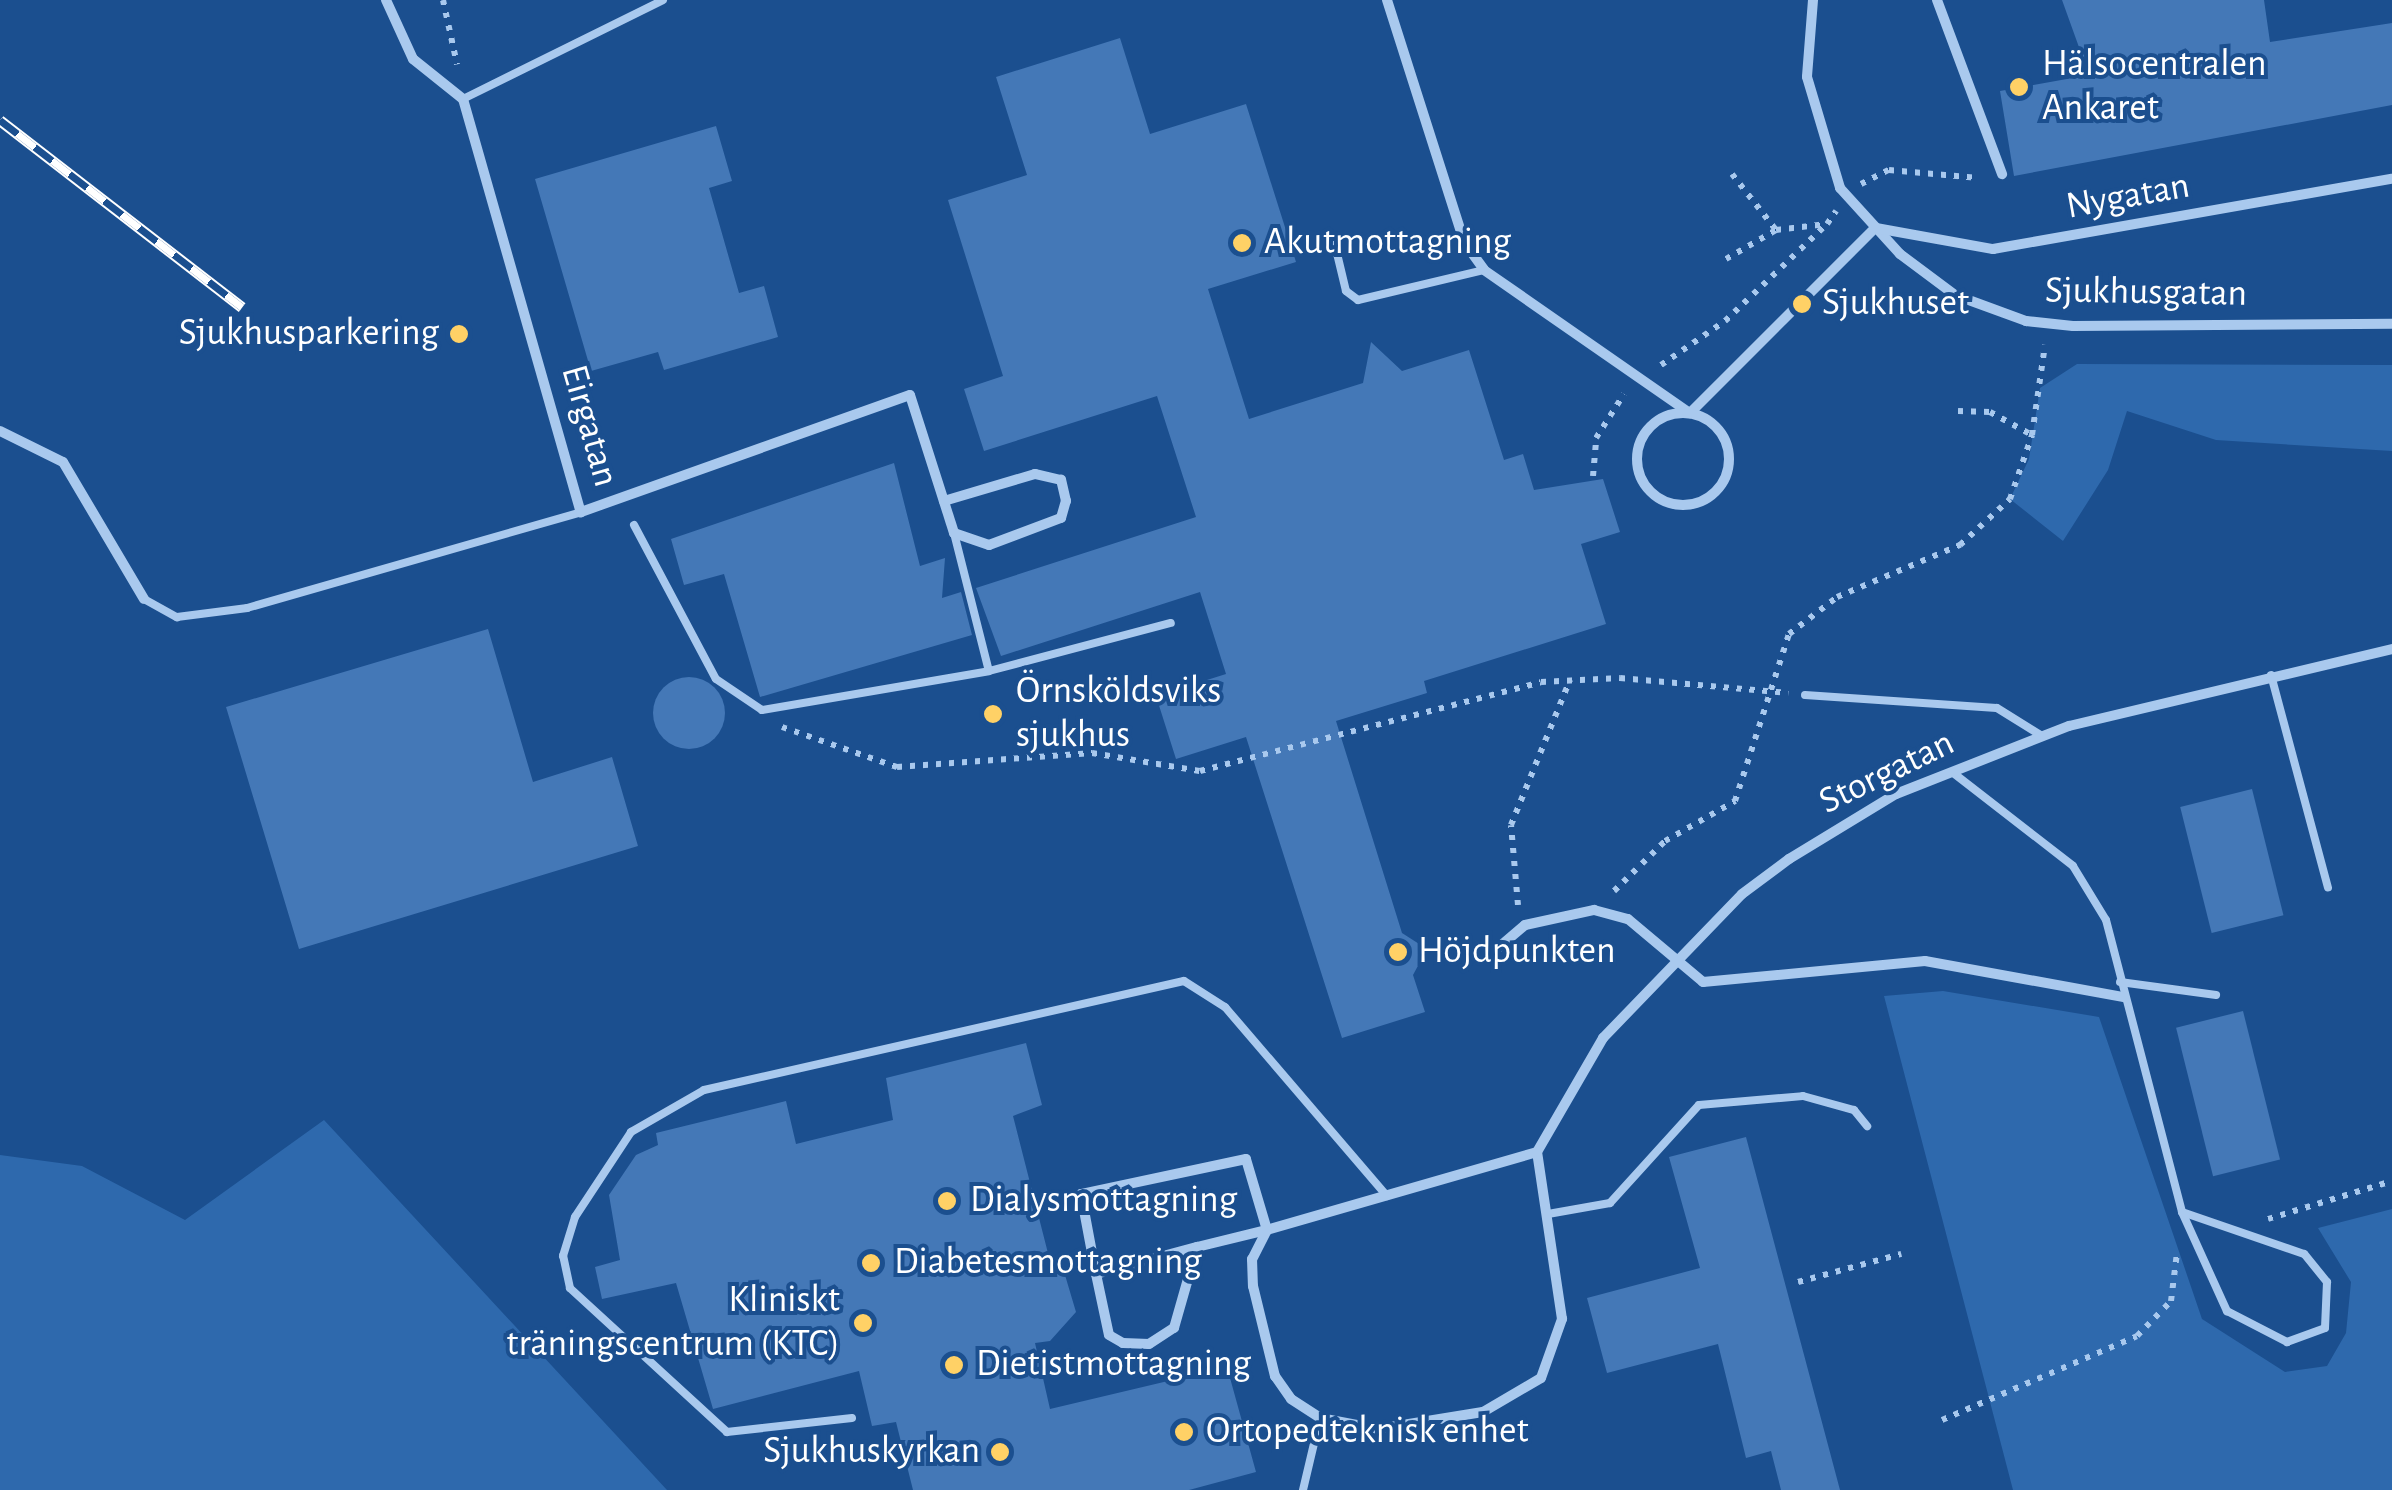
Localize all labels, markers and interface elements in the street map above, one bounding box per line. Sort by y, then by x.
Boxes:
place label: Hälsocentralen Ankaret [2042,42,2267,132]
marker: Hälsocentralen Ankaret [2006,74,2032,100]
street label: Nygatan [2063,164,2193,230]
place label: Akutmottagning [1264,220,1511,266]
marker: Akutmottagning [1229,230,1255,256]
street label: Sjukhusgatan [2045,268,2247,318]
place label: Sjukhuset [1822,281,1969,327]
marker: Sjukhuset [1791,293,1813,315]
place label: Sjukhusparkering [179,311,439,357]
marker: Sjukhusparkering [448,323,470,345]
street label: Eirgatan [550,360,628,492]
place label: Örnsköldsviks sjukhus [1016,669,1221,758]
marker: Örnsköldsviks sjukhus [980,701,1006,727]
street label: Storgatan [1812,721,1962,825]
place label: Höjdpunkten [1418,929,1616,975]
marker: Höjdpunkten [1387,941,1409,963]
place label: Dialysmottagning [970,1178,1237,1224]
marker: Dialysmottagning [934,1188,960,1214]
place label: Diabetesmottagning [894,1240,1202,1286]
marker: Diabetesmottagning [858,1250,884,1276]
place label: Kliniskt träningscentrum (KTC) [506,1278,840,1368]
marker: Kliniskt träningscentrum (KTC) [850,1310,876,1336]
place label: Dietistmottagning [976,1342,1251,1388]
marker: Dietistmottagning [941,1352,967,1378]
place label: Ortopedteknisk enhet [1206,1409,1529,1455]
marker: Ortopedteknisk enhet [1171,1419,1197,1445]
place label: Sjukhuskyrkan [763,1429,980,1475]
marker: Sjukhuskyrkan [989,1441,1011,1463]

